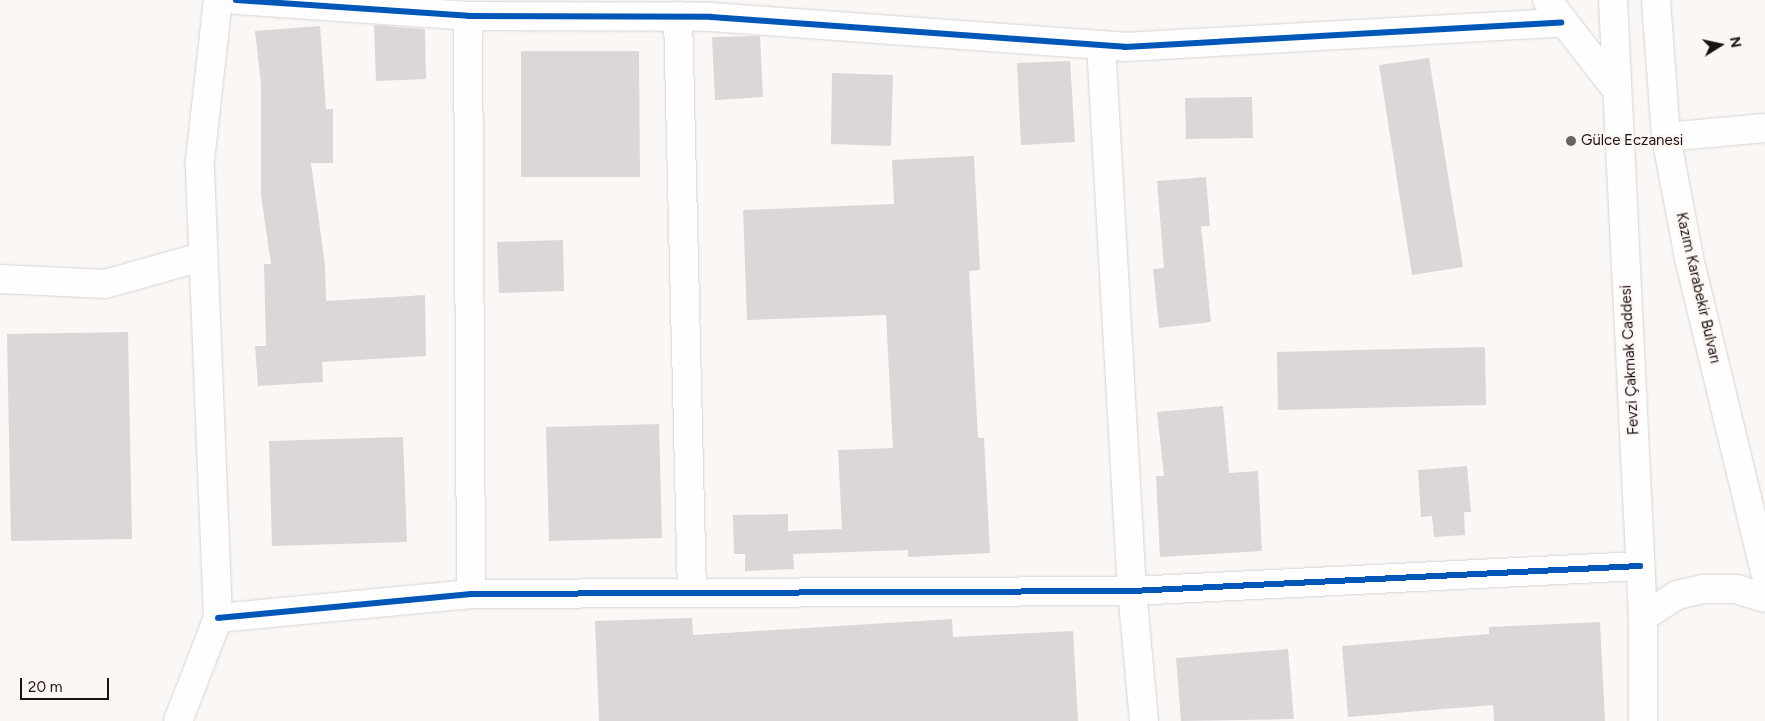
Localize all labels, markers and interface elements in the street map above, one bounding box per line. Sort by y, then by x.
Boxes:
north arrow [1695,20,1745,70]
text: N [1726,35,1745,49]
place label: Gülce Eczanesi [1581,132,1683,150]
marker: Gülce Eczanesi [1565,135,1577,147]
street label: Kazım Karabekir Bulvarı [1672,211,1724,365]
street label: Fevzi Çakmak Caddesi [1617,285,1643,435]
scale bar [22,668,111,700]
text: 20 m [28,678,62,696]

